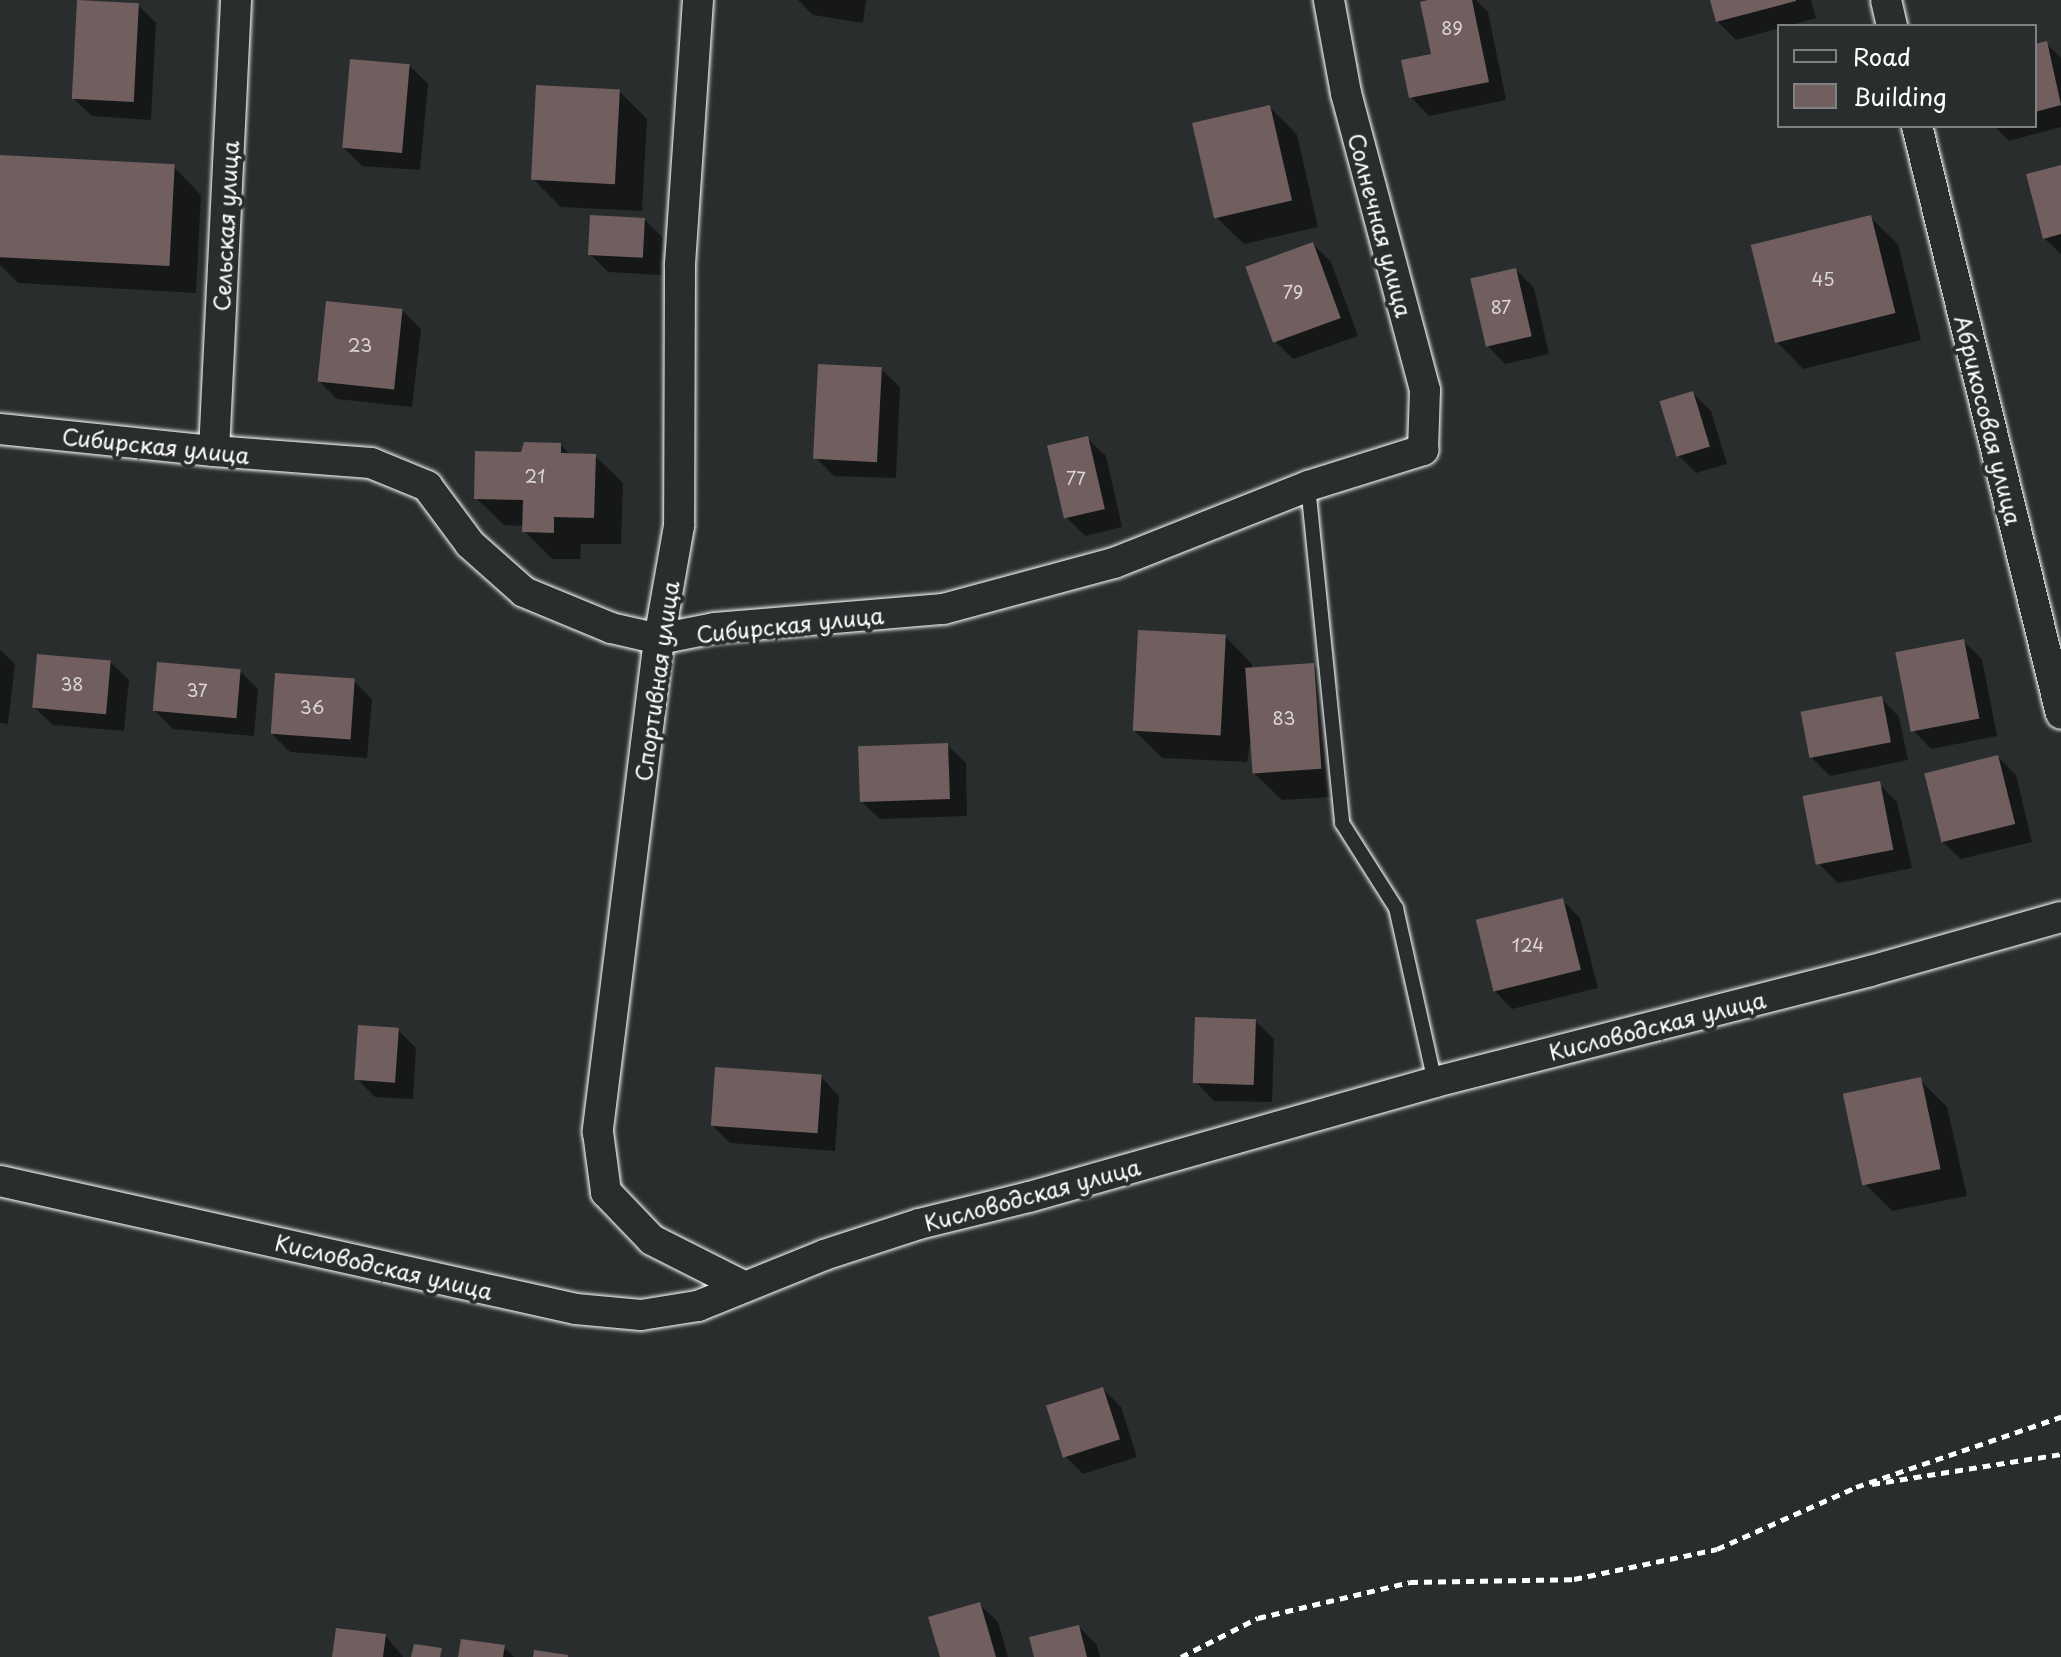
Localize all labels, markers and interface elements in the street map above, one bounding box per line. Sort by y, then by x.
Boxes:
house number: 89 [1441,17,1463,39]
legend [1777,24,2037,128]
text: Road [1853,38,1911,74]
text: Building [1853,78,1947,114]
street label: Солнечная улица [1344,130,1418,320]
street label: Сельская улица [207,139,243,313]
house number: 45 [1812,268,1834,290]
house number: 79 [1283,281,1303,303]
house number: 87 [1491,296,1511,318]
street label: Абрикосовая улица [1950,312,2028,528]
house number: 23 [348,334,372,356]
street label: Сибирская улица [60,422,252,468]
house number: 21 [525,465,545,487]
house number: 77 [1066,467,1086,489]
street label: Спортивная улица [629,578,683,784]
street label: Сибирская улица [694,601,886,647]
house number: 38 [60,673,84,695]
house number: 37 [186,679,208,701]
house number: 36 [300,696,324,718]
house number: 83 [1273,707,1295,729]
house number: 124 [1512,934,1544,956]
street label: Кисловодская улица [1545,985,1769,1065]
street label: Кисловодская улица [921,1152,1143,1236]
street label: Кисловодская улица [272,1228,496,1304]

